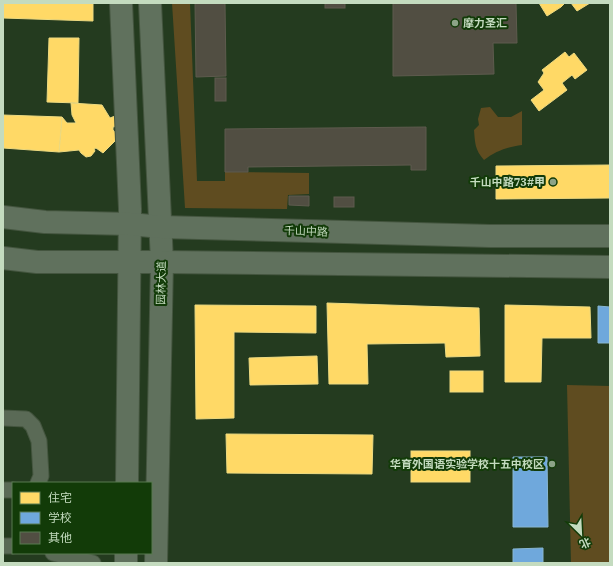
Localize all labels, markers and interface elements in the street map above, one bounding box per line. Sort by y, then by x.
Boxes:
place label: 摩力圣汇 [463,16,507,30]
marker: 摩力圣汇 [450,18,460,28]
place label: 千山中路73#甲 [470,175,545,189]
marker: 千山中路73#甲 [548,177,558,187]
street label: 千山中路 [284,223,328,239]
street label: 园林大道 [154,261,168,305]
place label: 华育外国语实验学校十五中校区 [390,457,544,471]
marker: 华育外国语实验学校十五中校区 [547,459,557,469]
legend [12,482,152,554]
text: 住宅 [48,490,72,505]
text: 学校 [48,510,72,525]
north arrow [561,514,601,554]
text: 其他 [48,530,72,545]
text: 北 [577,535,593,552]

